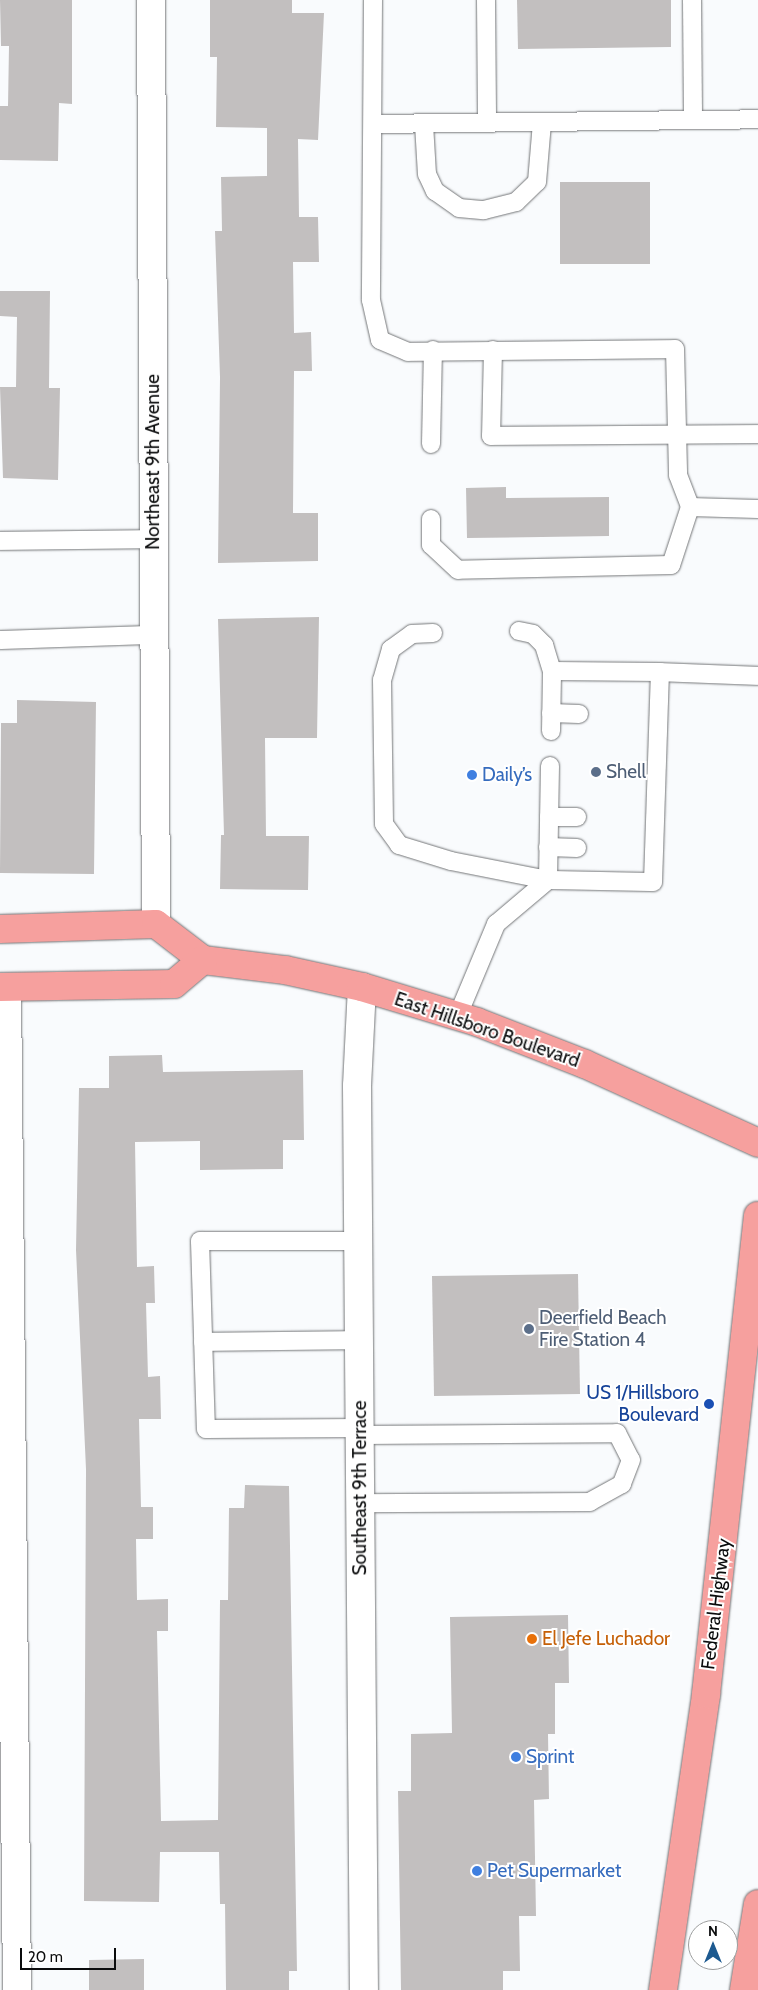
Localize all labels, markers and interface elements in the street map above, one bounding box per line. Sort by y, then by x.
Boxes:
street label: Northeast 9th Avenue [142,374,164,550]
place label: Shell [606,761,646,783]
place label: Daily’s [482,764,532,786]
marker: Shell [590,766,602,778]
marker: Daily’s [466,769,478,781]
street label: East Hillsboro Boulevard [391,988,583,1072]
place label: Deerfield Beach Fire Station 4 [539,1307,667,1351]
marker: Deerfield Beach Fire Station 4 [523,1323,535,1335]
place label: US 1/Hillsboro Boulevard [586,1382,699,1426]
marker: US 1/Hillsboro Boulevard [703,1398,715,1410]
street label: Southeast 9th Terrace [349,1401,371,1575]
street label: Federal Highway [697,1537,735,1671]
place label: El Jefe Luchador [542,1628,670,1650]
marker: El Jefe Luchador [526,1633,538,1645]
place label: Sprint [526,1746,574,1768]
marker: Sprint [510,1751,522,1763]
place label: Pet Supermarket [487,1860,621,1882]
marker: Pet Supermarket [471,1865,483,1877]
north arrow [688,1920,738,1970]
text: N [708,1922,718,1940]
scale bar [22,1938,119,1970]
text: 20 m [28,1948,63,1966]

